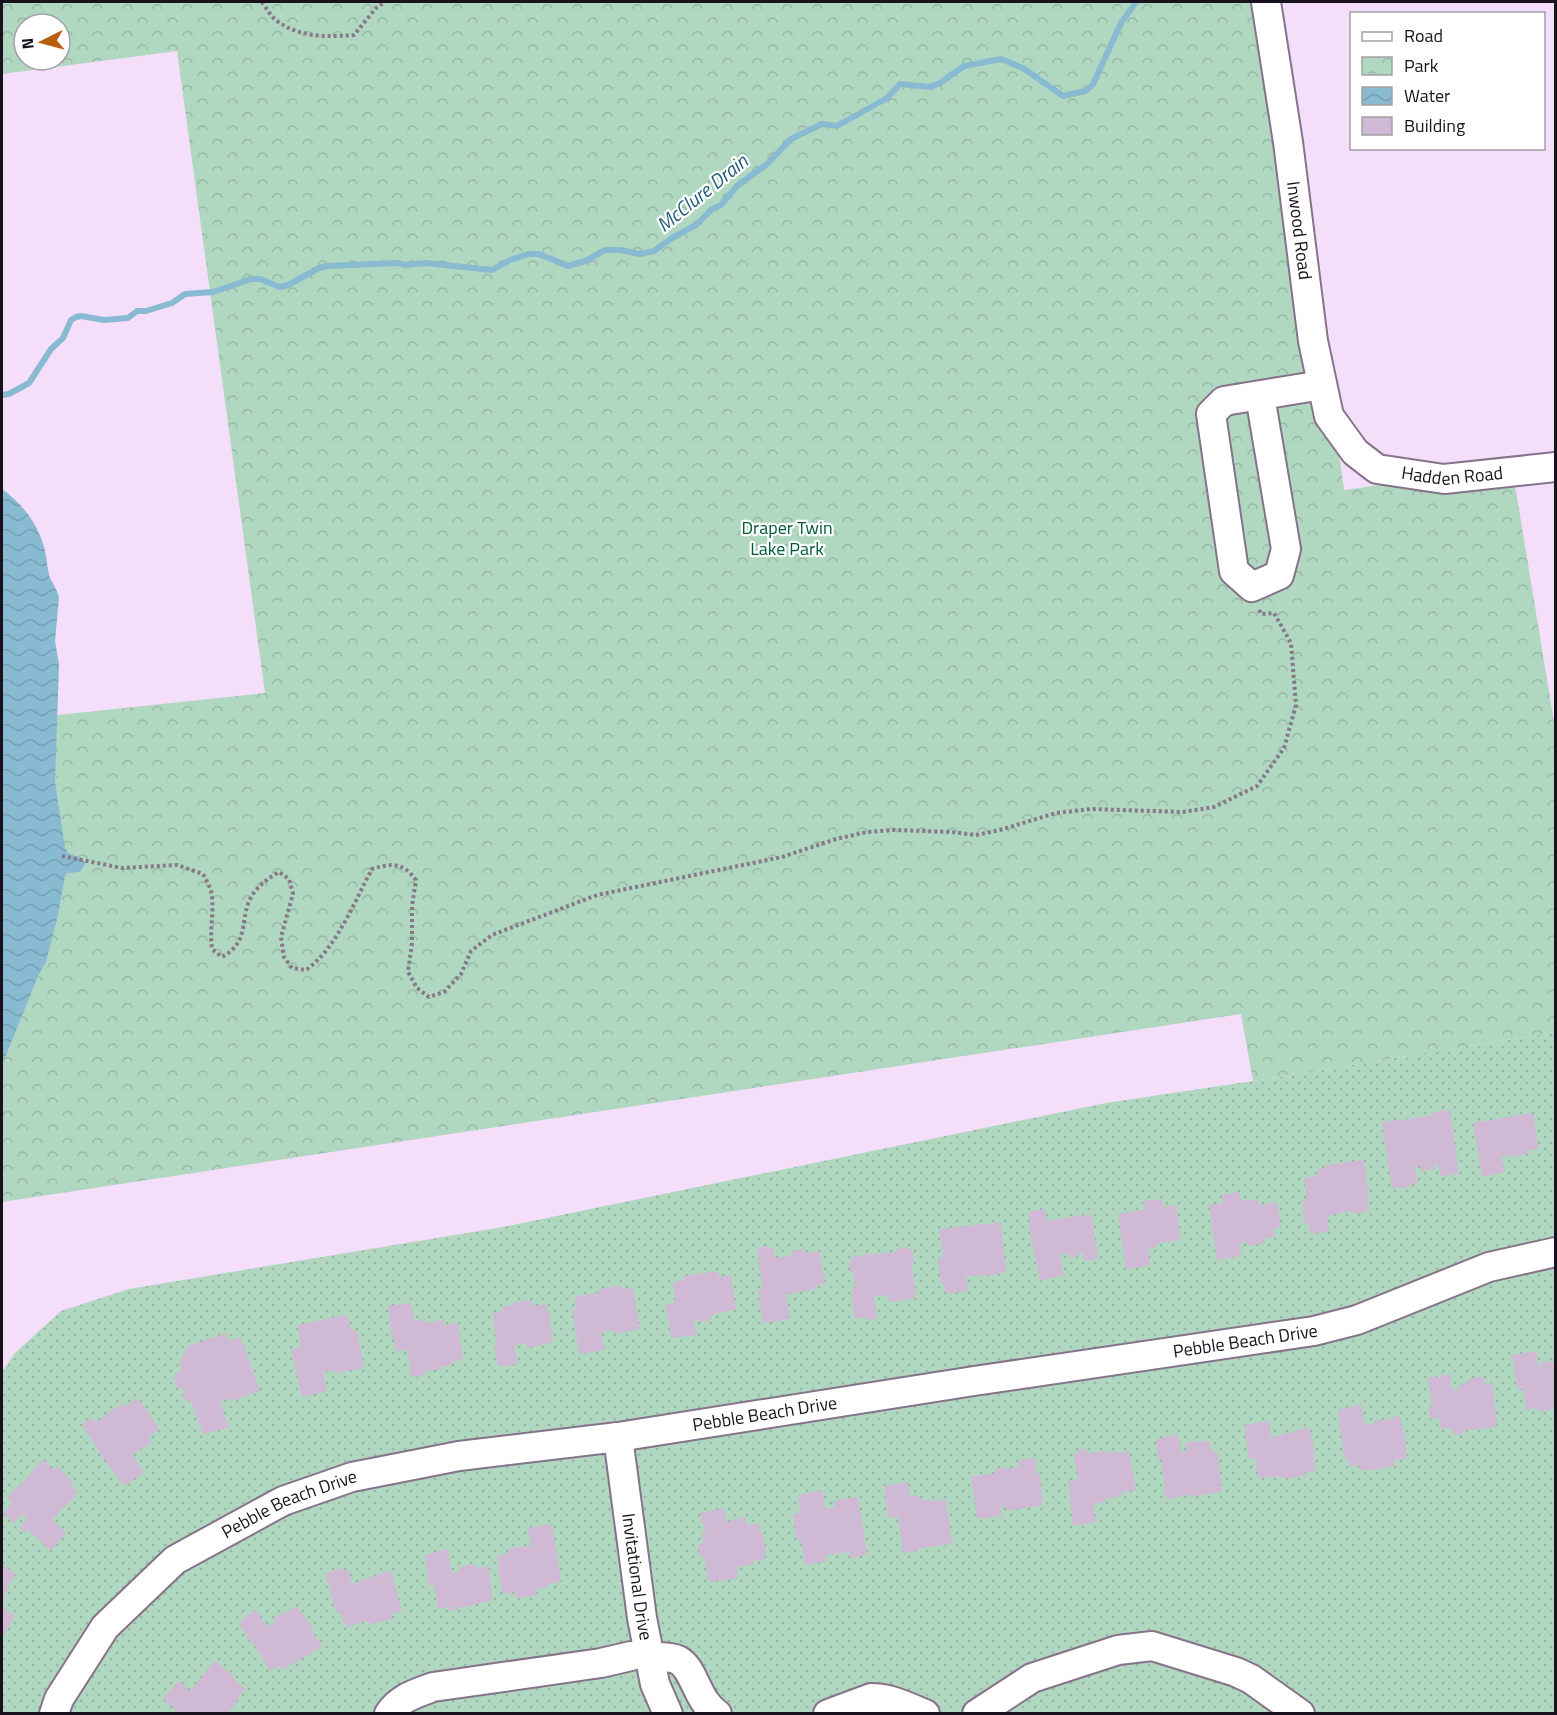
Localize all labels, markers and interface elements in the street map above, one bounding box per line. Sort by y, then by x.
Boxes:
north arrow [12,12,72,72]
legend [1350,12,1545,150]
text: Road [1404,22,1443,49]
text: N [15,37,40,50]
text: Park [1404,52,1439,79]
text: Water [1404,82,1450,109]
text: Building [1404,112,1465,139]
water label: McClure Drain [649,145,755,239]
street label: Inwood Road [1280,180,1319,281]
street label: Hadden Road [1400,459,1504,492]
park label: Draper Twin Lake Park [741,514,833,562]
street label: Pebble Beach Drive [1171,1317,1319,1365]
street label: Pebble Beach Drive [690,1389,839,1438]
street label: Pebble Beach Drive [216,1462,359,1545]
street label: Invitational Drive [615,1511,660,1643]

